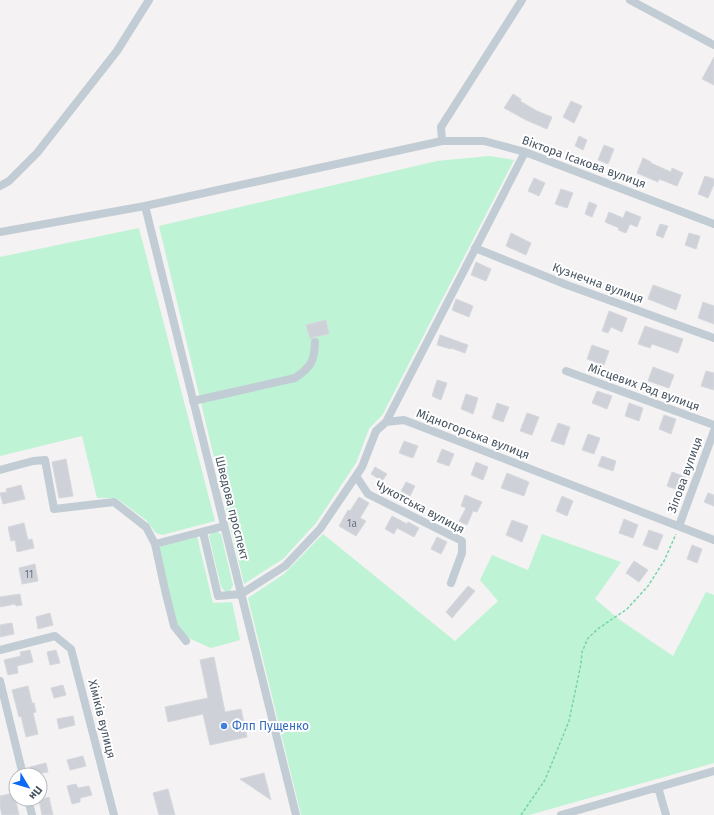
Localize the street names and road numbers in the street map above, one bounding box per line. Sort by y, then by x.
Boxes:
street label: Віктора Ісакова вулиця [520,133,648,191]
street label: Кузнечна вулиця [551,260,645,306]
street label: Місцевих Рад вулиця [586,360,702,414]
street label: Мідногорська вулиця [414,406,532,462]
street label: Зілова вулиця [665,435,705,515]
street label: Шведова проспект [212,455,252,562]
street label: Чукотська вулиця [373,478,467,536]
street label: Хіміків вулиця [85,678,119,760]

